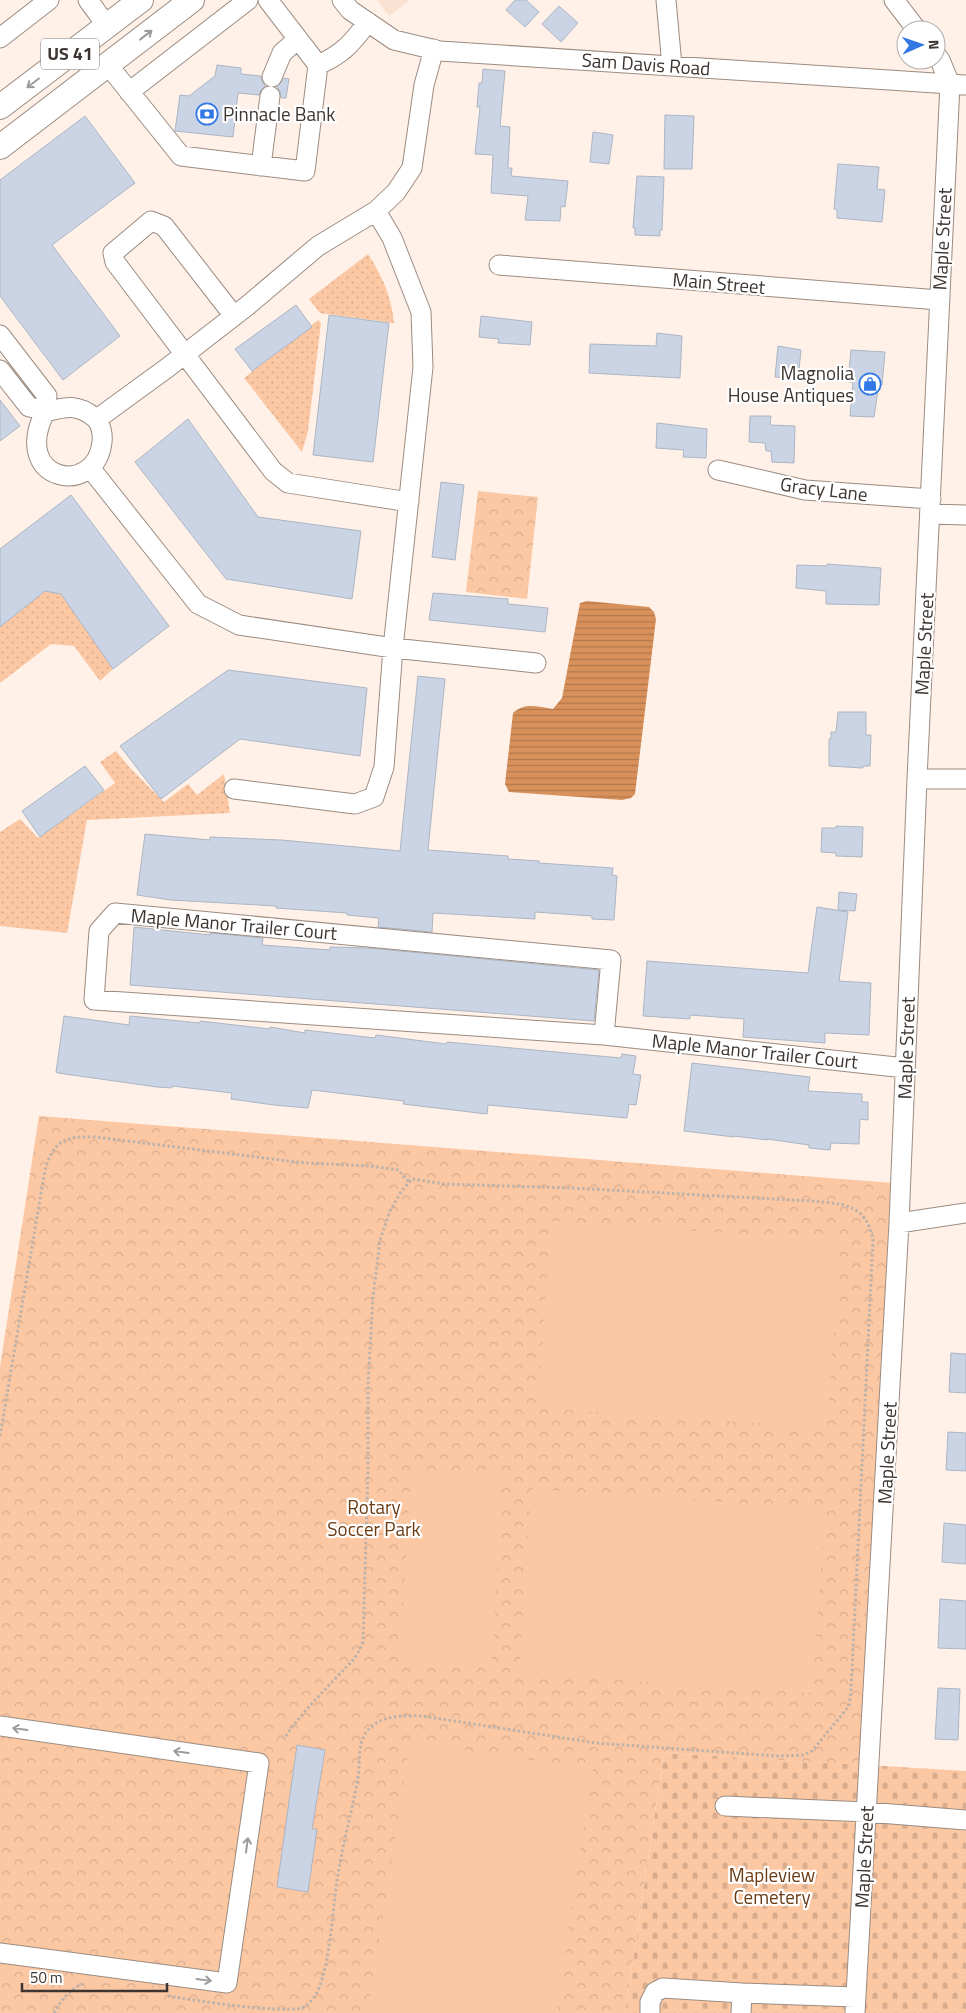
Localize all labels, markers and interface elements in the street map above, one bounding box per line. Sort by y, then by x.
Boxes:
north arrow [896,20,946,70]
one-way arrow [139,30,152,41]
road number: US 41 [41,39,99,70]
text: N [924,39,945,50]
street label: Sam Davis Road [581,45,711,82]
one-way arrow [27,77,40,88]
place label: Pinnacle Bank [223,99,335,128]
bank icon: Pinnacle Bank [195,102,219,126]
street label: Maple Street [924,187,959,291]
street label: Main Street [671,264,767,301]
place label: Magnolia House Antiques [728,358,854,409]
shop icon: Magnolia House Antiques [858,372,882,396]
street label: Gracy Lane [779,469,869,508]
street label: Maple Street [906,592,941,696]
street label: Maple Manor Trailer Court [130,900,339,947]
street label: Maple Street [889,996,922,1100]
street label: Maple Manor Trailer Court [651,1025,860,1076]
street label: Maple Street [869,1401,904,1505]
park label: Rotary Soccer Park [327,1492,421,1543]
one-way arrow [12,1724,28,1734]
one-way arrow [173,1747,189,1757]
street label: Maple Street [846,1805,881,1909]
one-way arrow [242,1838,252,1854]
park label: Mapleview Cemetery [729,1860,815,1911]
scale bar [22,1960,168,1992]
text: 50 m [30,1966,63,1989]
one-way arrow [196,1976,212,1986]

